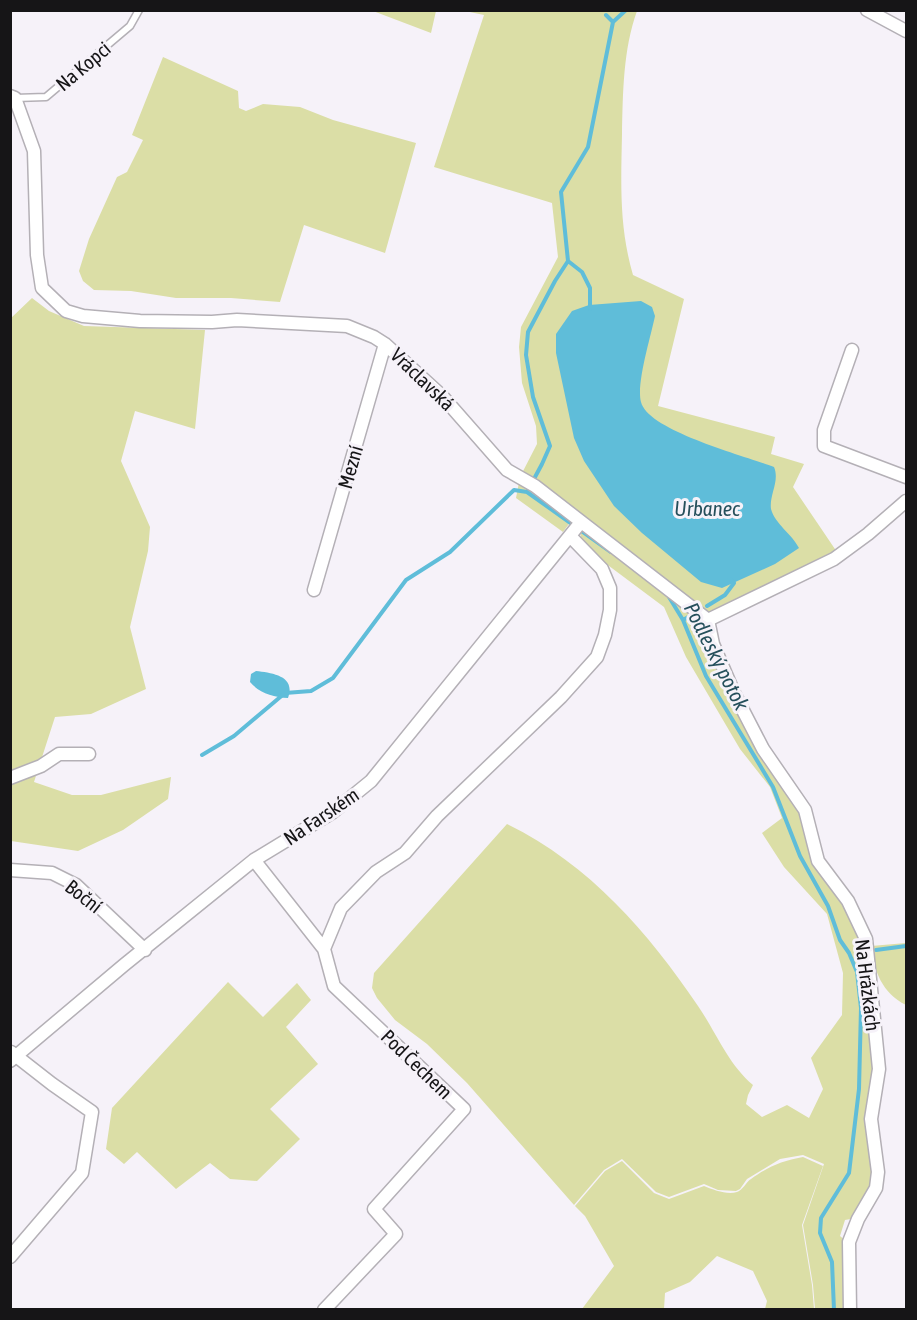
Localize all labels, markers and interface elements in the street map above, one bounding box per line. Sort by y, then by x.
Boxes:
street label: Na Kopci [51,37,115,95]
street label: Vráclavská [386,343,460,415]
street label: Mezní [333,442,367,491]
water label: Urbanec [674,496,741,520]
water label: Podleský potok [680,598,755,715]
street label: Na Farském [279,783,363,849]
street label: Boční [61,874,107,918]
street label: Na Hrázkách [851,938,885,1032]
street label: Pod Čechem [377,1025,457,1103]

